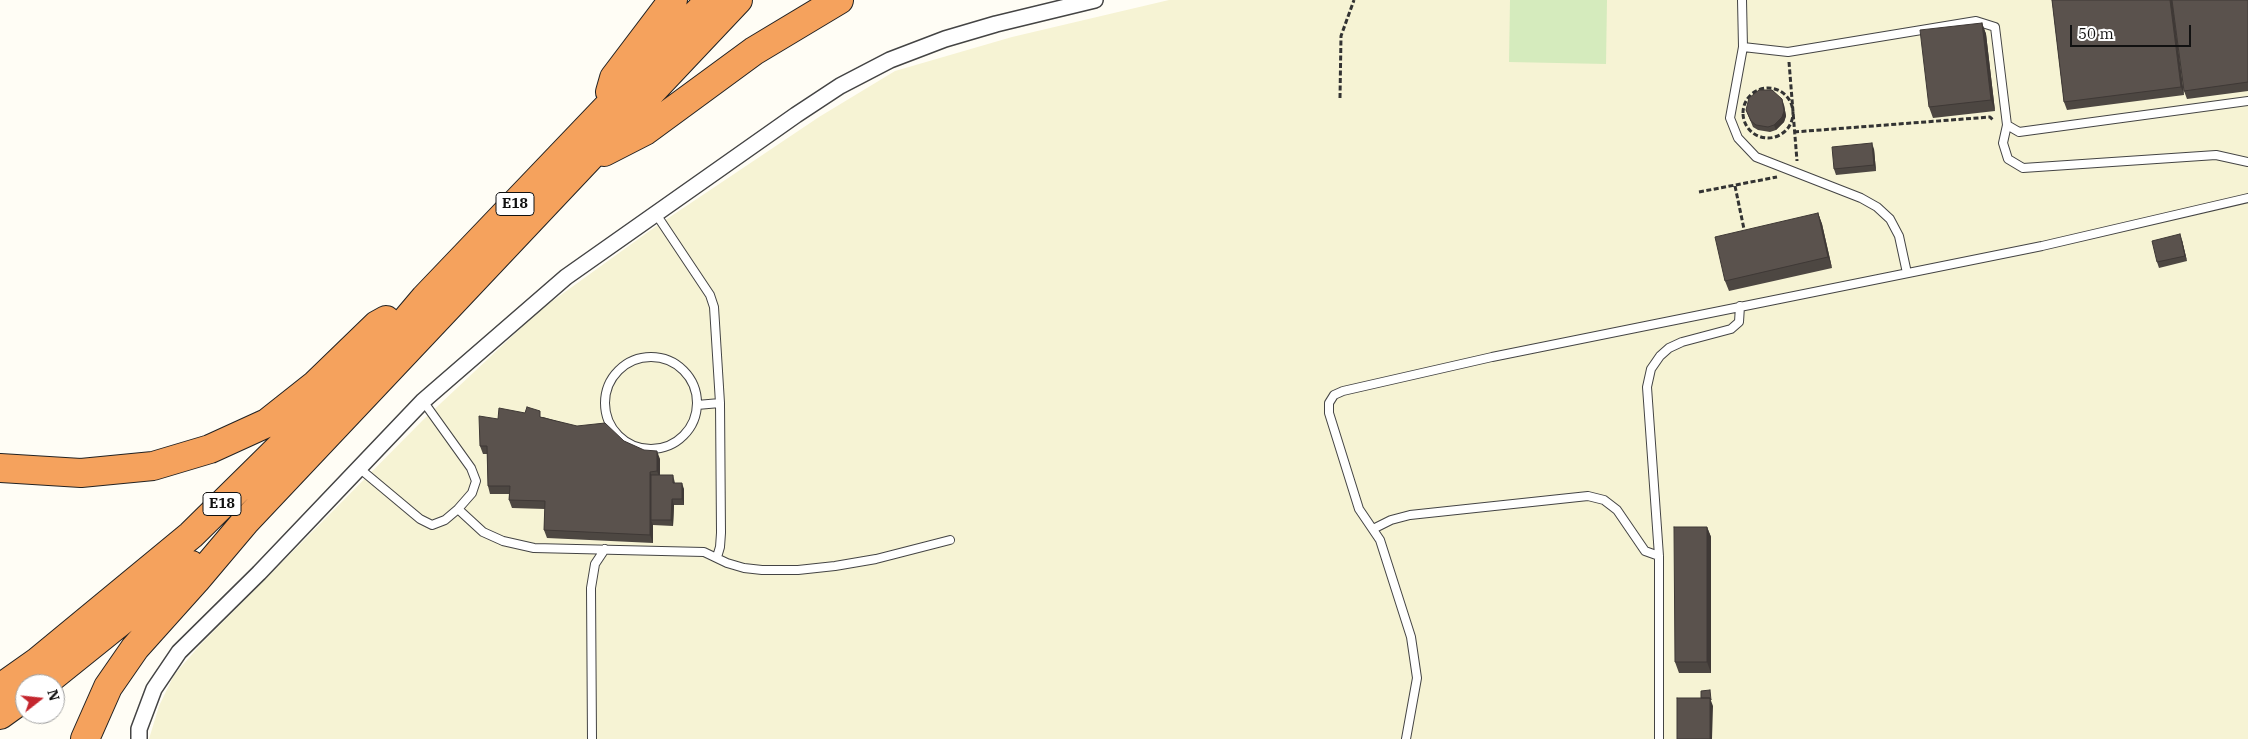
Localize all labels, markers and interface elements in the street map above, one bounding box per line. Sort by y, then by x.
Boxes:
scale bar [2073,15,2194,47]
text: 50 m [2078,24,2114,43]
road number: E18 [496,192,534,215]
road number: E18 [203,492,241,516]
north arrow [15,674,65,724]
text: N [43,687,64,703]

